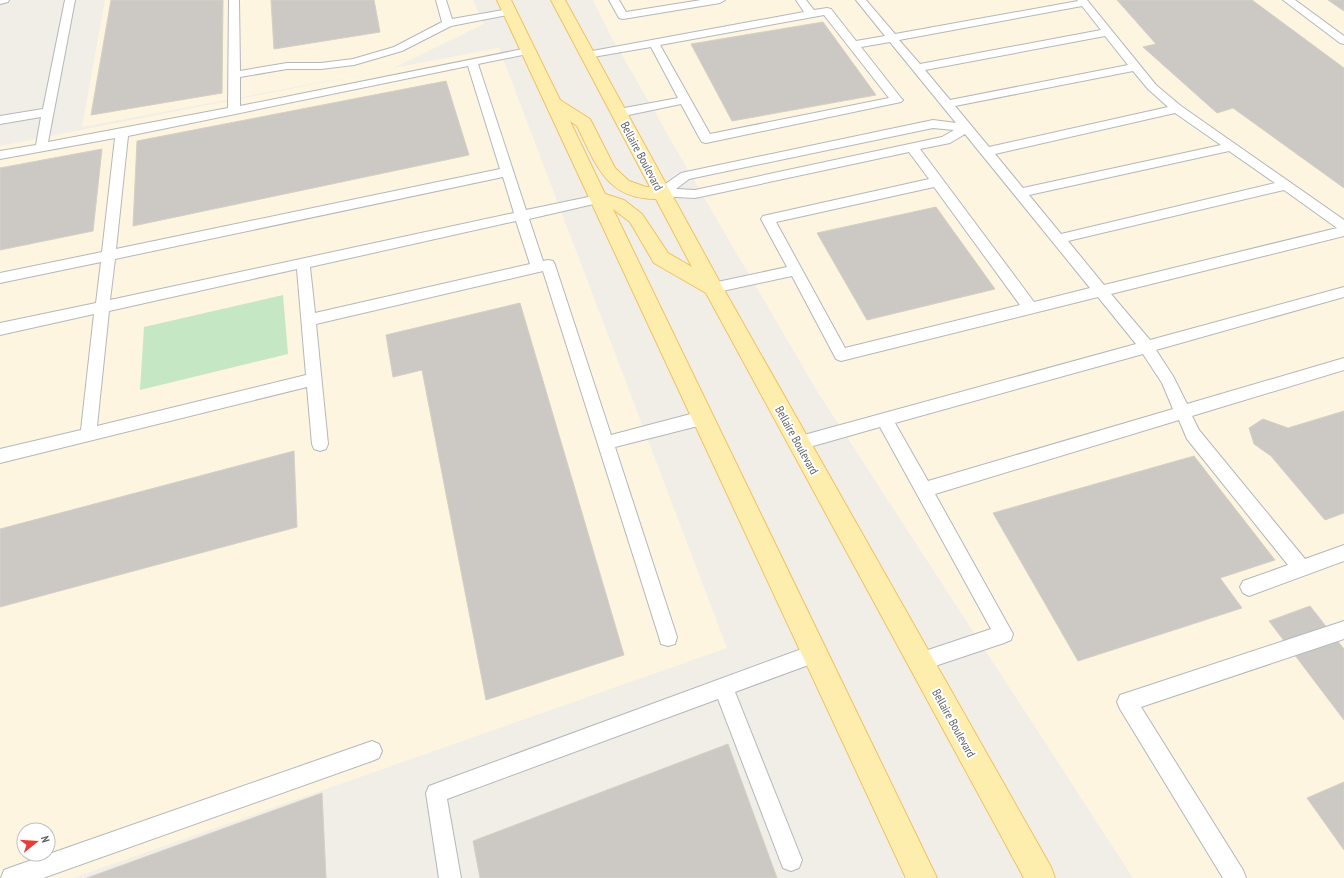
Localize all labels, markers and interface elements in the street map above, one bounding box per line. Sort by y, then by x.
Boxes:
street label: Bellaire Boulevard [618,119,666,193]
street label: Bellaire Boulevard [772,403,822,477]
street label: Bellaire Boulevard [929,686,979,760]
north arrow [16,822,56,862]
text: N [38,834,53,844]

